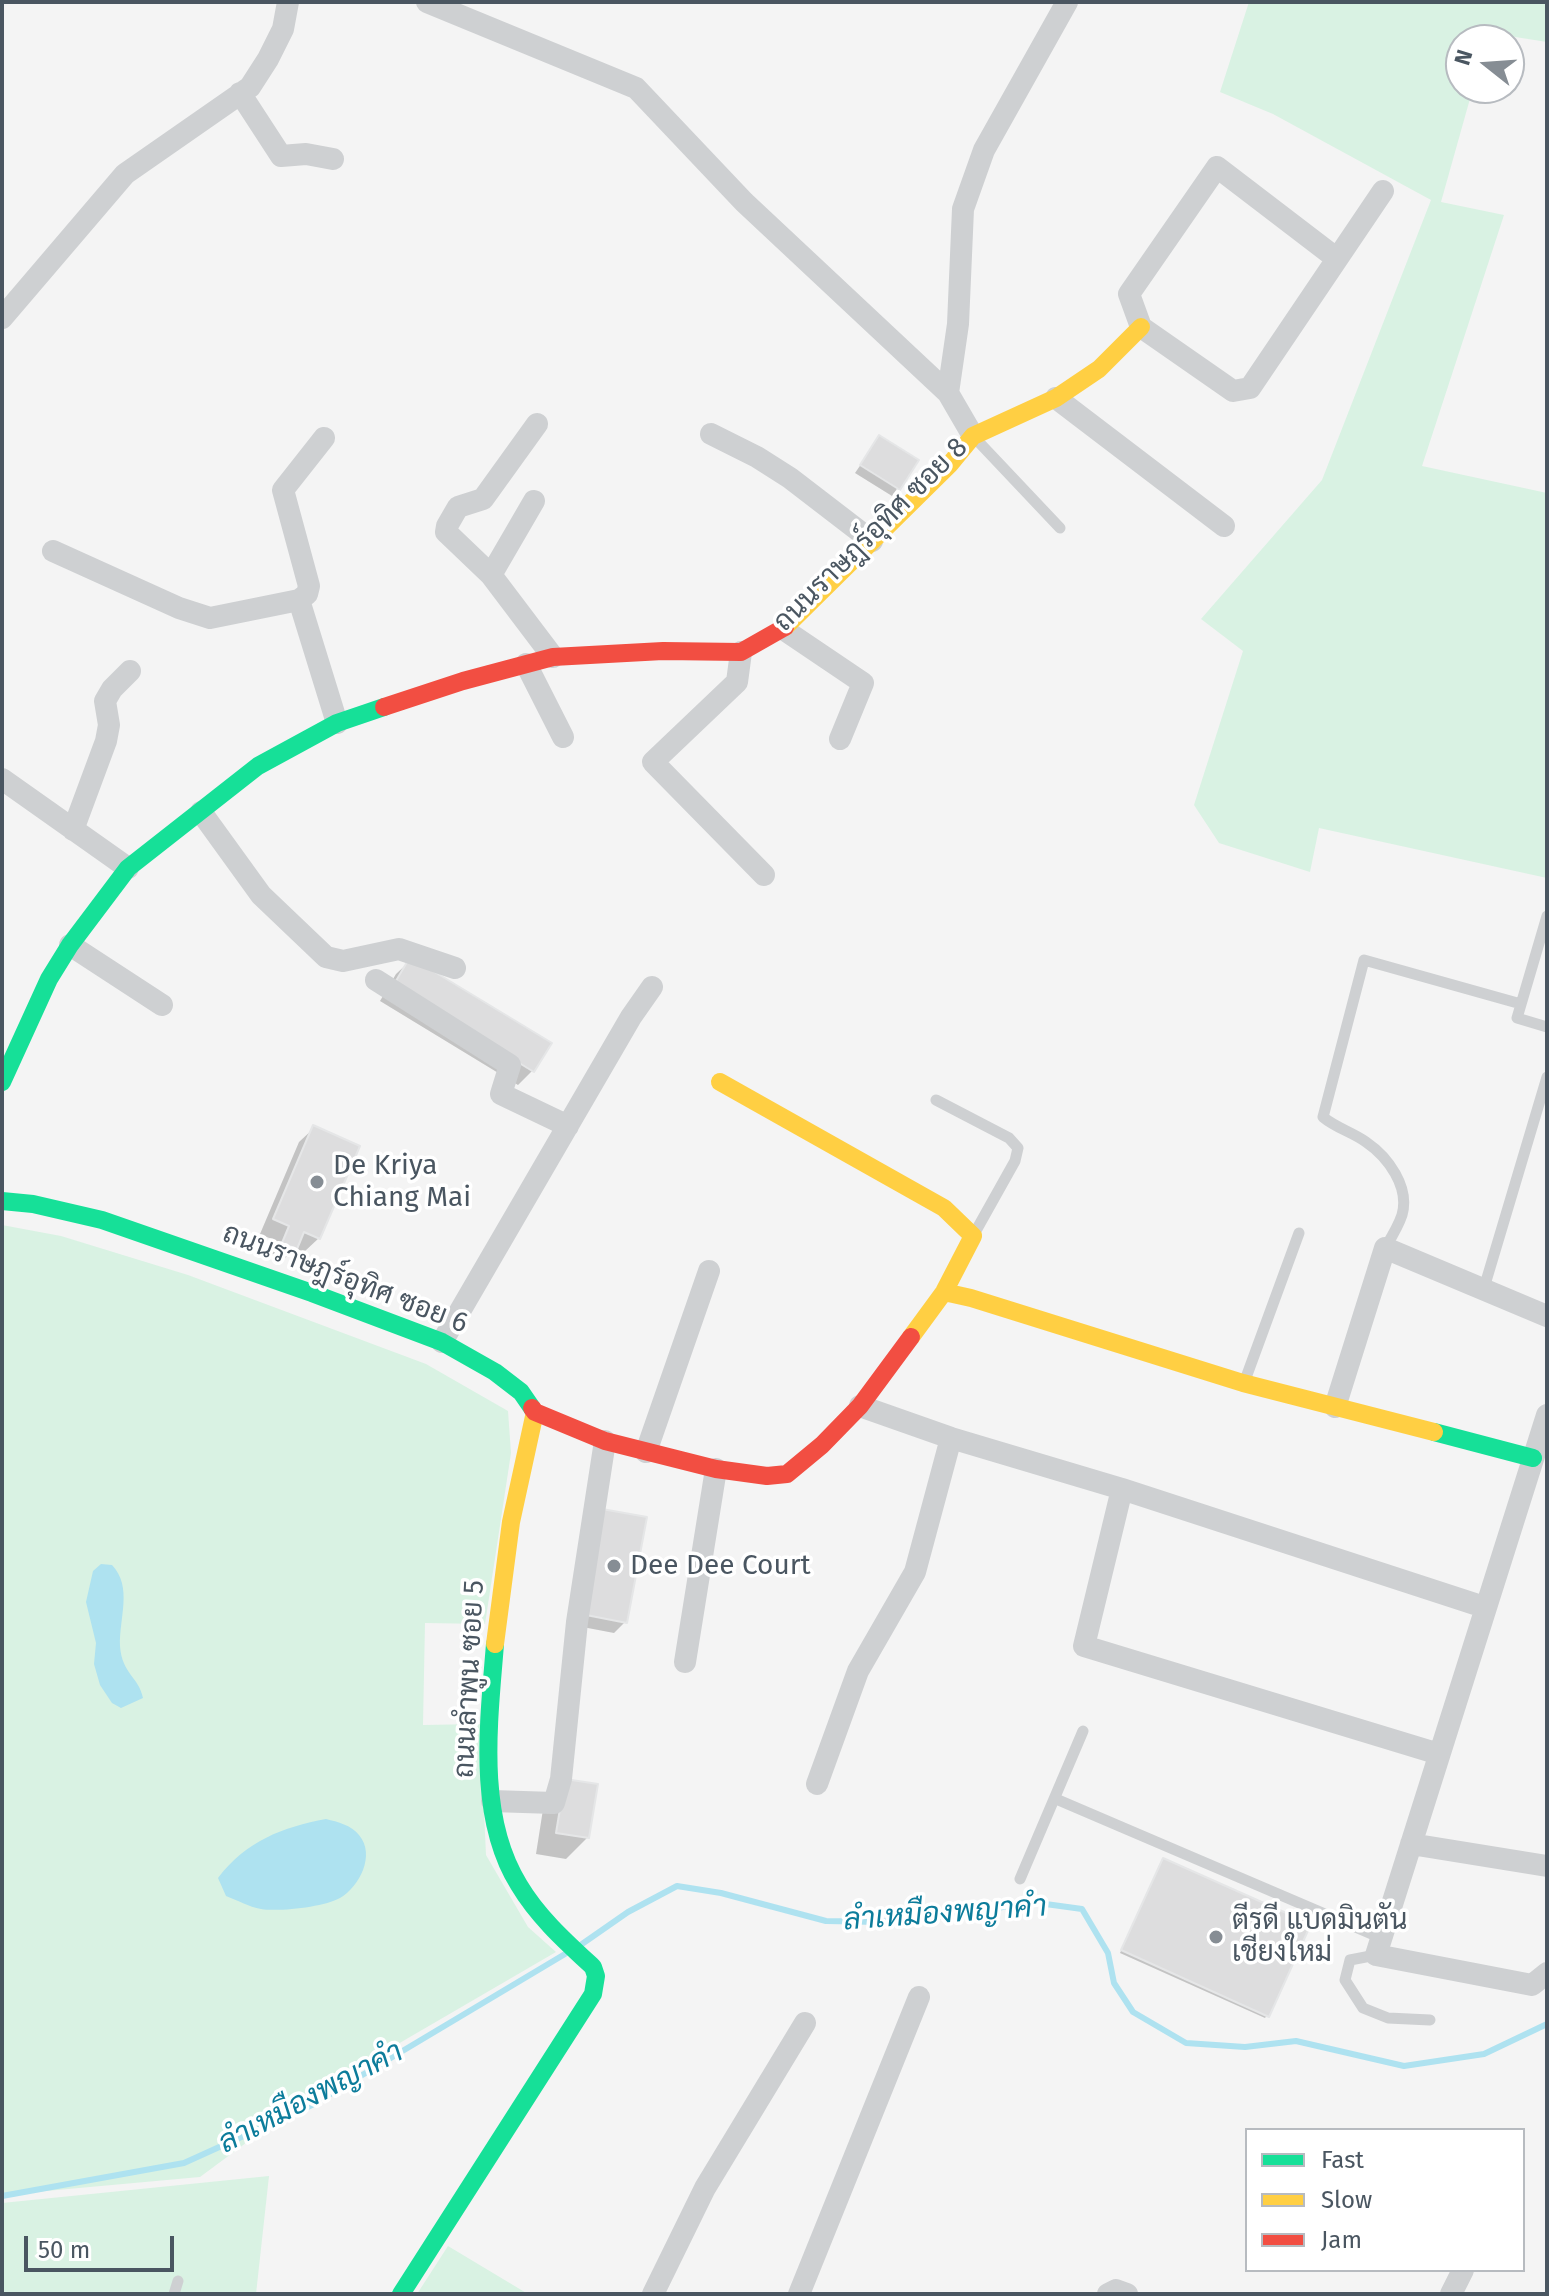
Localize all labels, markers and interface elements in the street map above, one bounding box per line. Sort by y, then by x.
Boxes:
north arrow [1445,24,1525,104]
text: N [1448,46,1479,68]
street label: ถนนราษฎร์อุทิศ ซอย 8 [767,431,975,639]
place label: De Kriya Chiang Mai [333,1149,471,1215]
marker: De Kriya Chiang Mai [308,1173,326,1191]
street label: ถนนราษฎร์อุทิศ ซอย 6 [218,1217,472,1341]
place label: Dee Dee Court [630,1549,811,1583]
marker: Dee Dee Court [605,1557,623,1575]
street label: ถนนลำพูน ซอย 5 [448,1579,492,1779]
water label: ลำเหมืองพญาคำ [842,1889,1048,1939]
place label: ตีรดี แบดมินตัน เชียงใหม่ [1232,1904,1407,1970]
marker: ตีรดี แบดมินตัน เชียงใหม่ [1207,1928,1225,1946]
water label: ลำเหมืองพญาคำ [213,2034,409,2162]
legend [1245,2128,1525,2272]
text: Fast [1321,2146,1364,2174]
text: Slow [1321,2186,1372,2214]
scale bar [28,2220,178,2270]
text: Jam [1321,2226,1362,2254]
text: 50 m [38,2236,90,2264]

